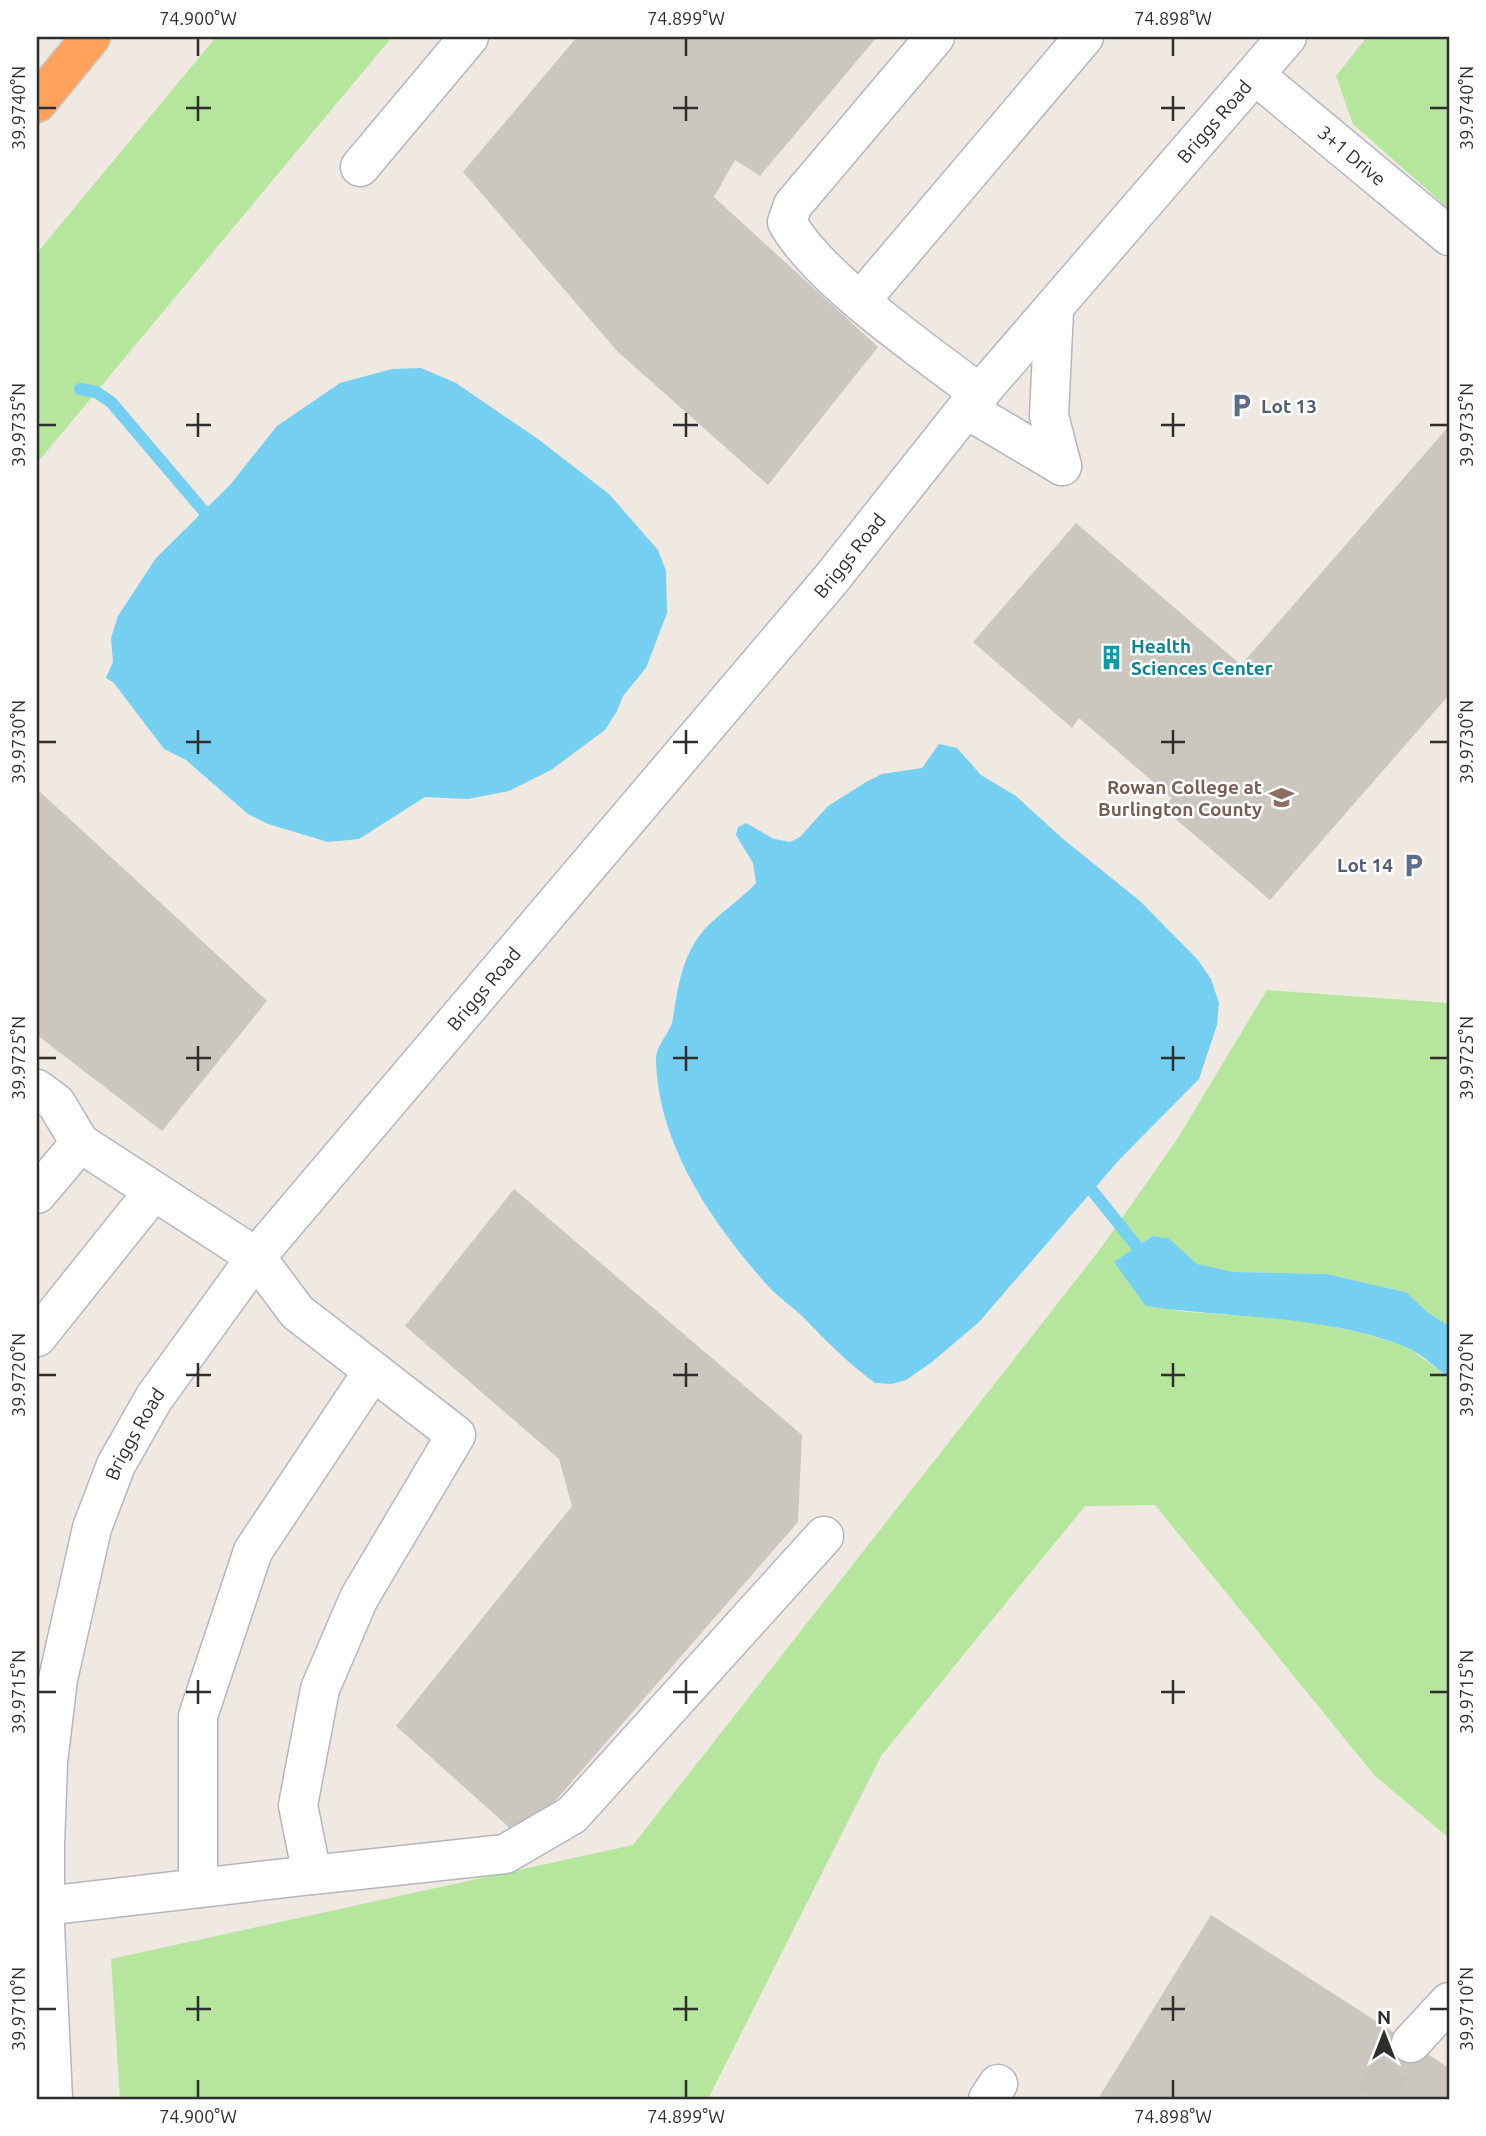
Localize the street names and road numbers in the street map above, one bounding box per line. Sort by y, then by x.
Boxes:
street label: Briggs Road [1172,76,1256,167]
street label: 3+1 Drive [1314,121,1390,190]
street label: Briggs Road [809,509,890,602]
street label: Briggs Road [442,943,525,1035]
street label: Briggs Road [100,1383,169,1483]

